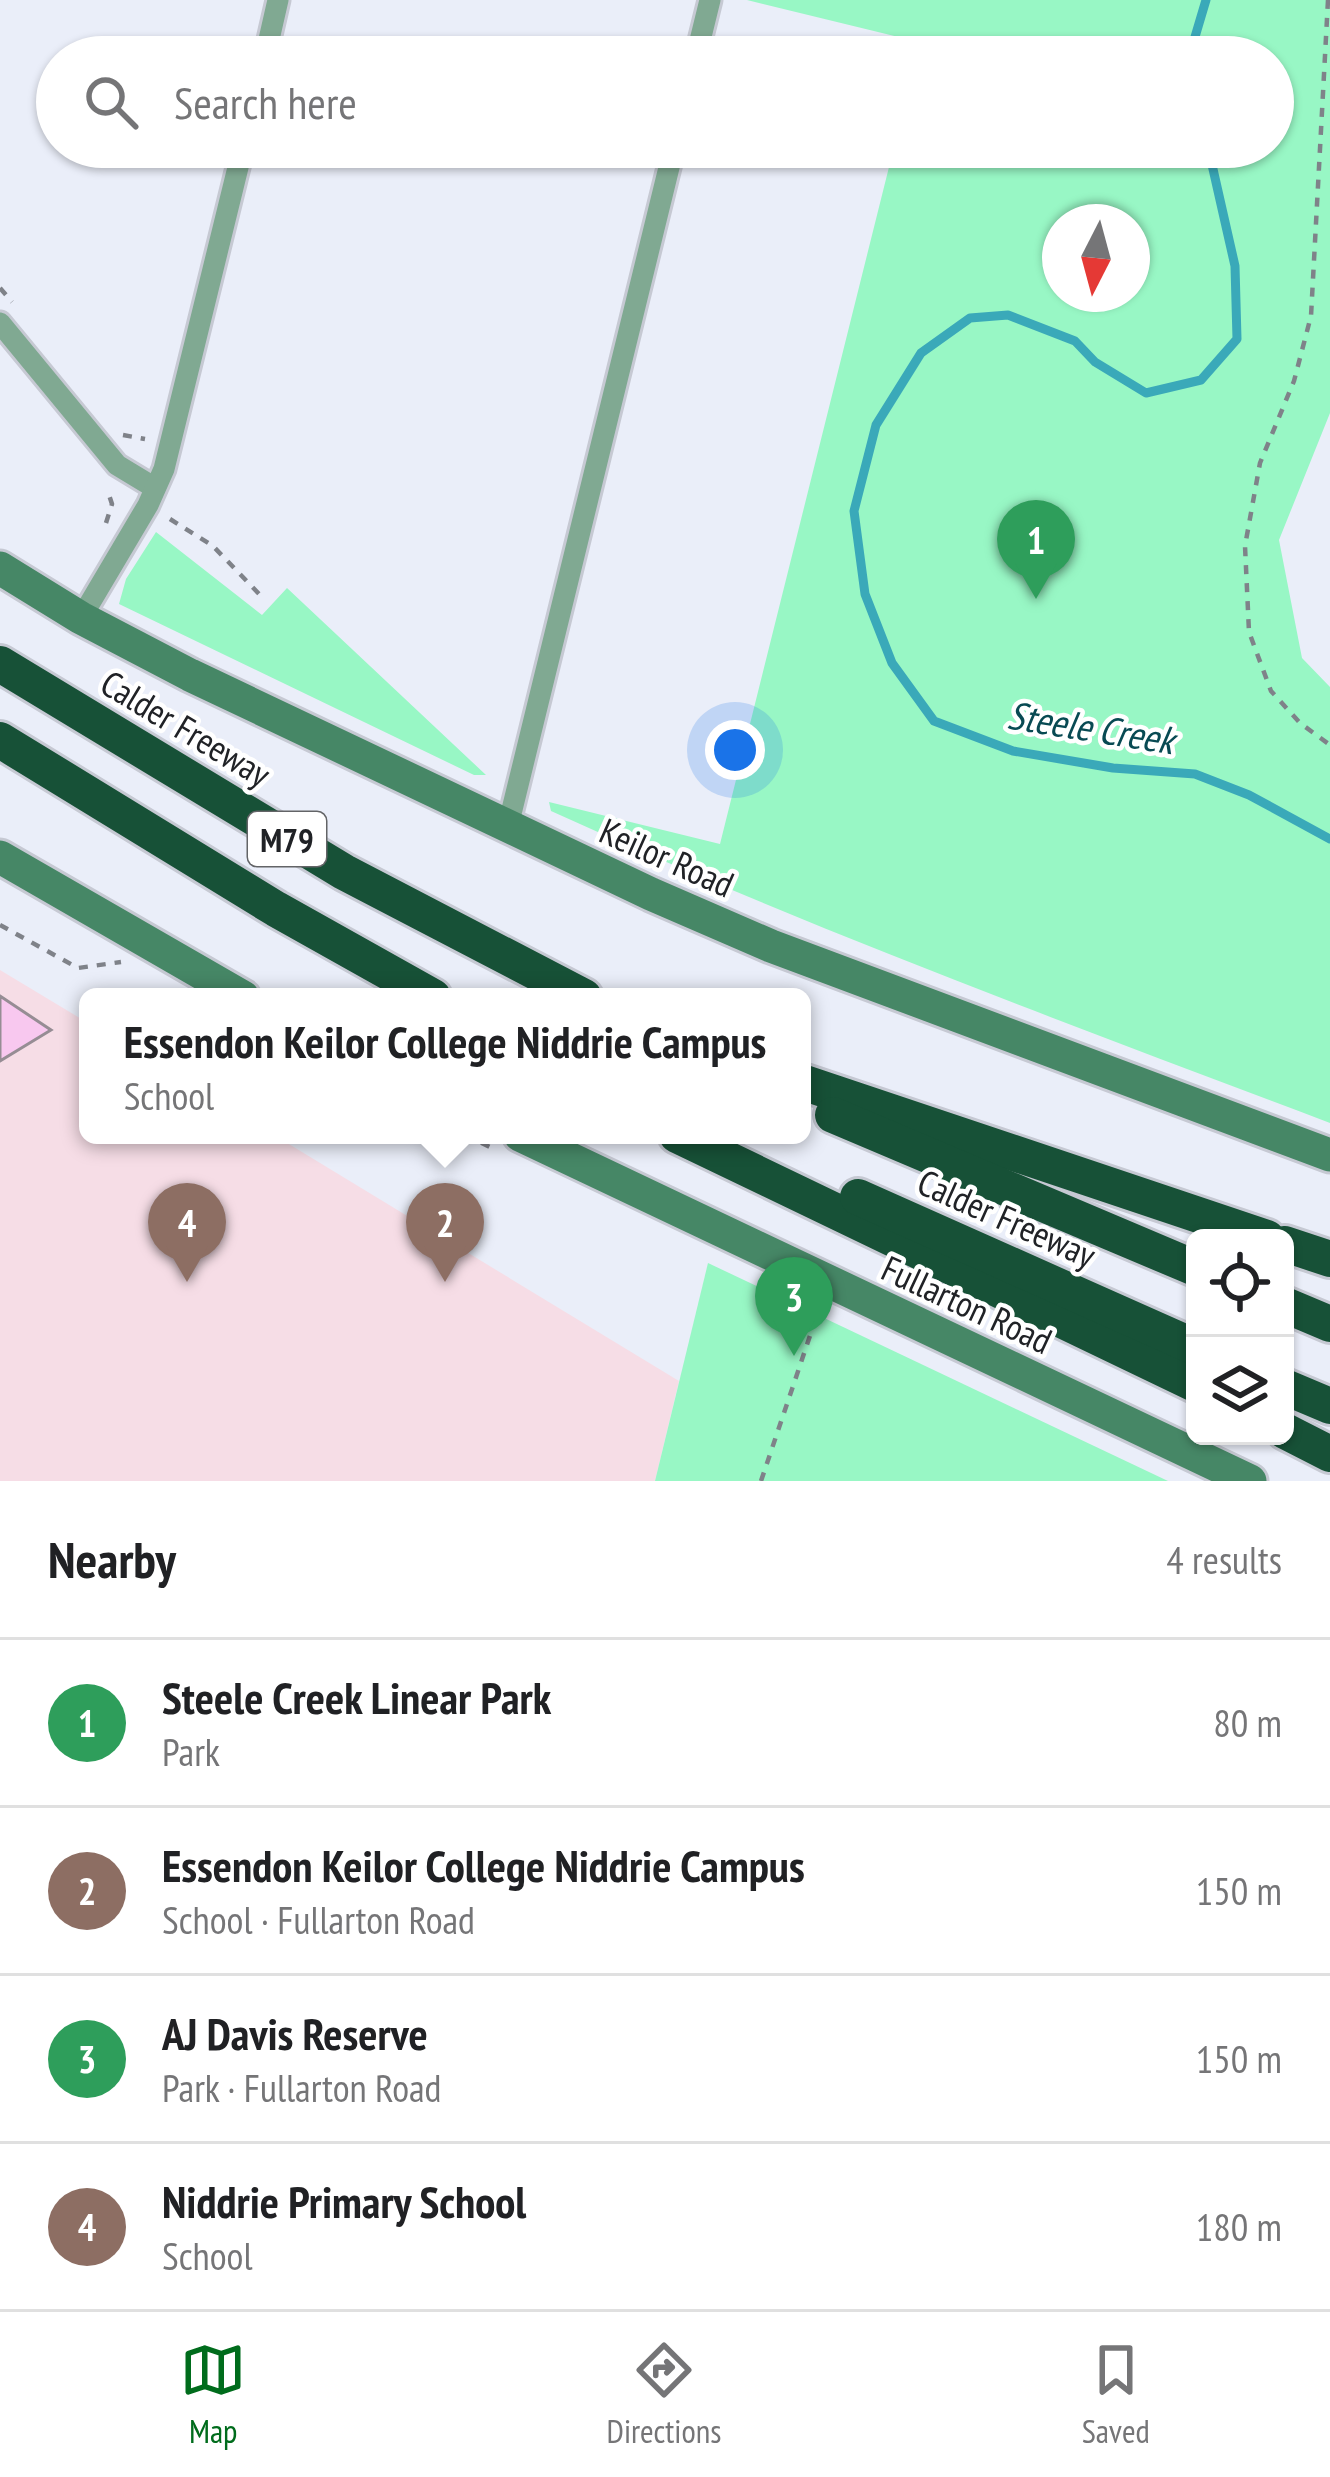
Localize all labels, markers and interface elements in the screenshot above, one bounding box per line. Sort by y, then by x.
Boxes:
search box [36,36,1294,168]
icon: search [78,69,144,135]
text: Search here [174,73,357,131]
north arrow [1042,204,1150,312]
pin: 1 [997,500,1075,599]
street label: Calder Freeway [93,659,280,797]
water label: Steele Creek [1004,689,1183,766]
your location [705,720,765,780]
street label: Keilor Road [593,807,741,907]
road number: M79 [248,812,326,866]
popup [79,988,811,1144]
text: Essendon Keilor College Niddrie Campus [124,1012,766,1070]
text: School [124,1070,214,1121]
street label: Calder Freeway [911,1158,1104,1278]
pin: 4 [148,1183,226,1282]
pin: 2 [406,1183,484,1282]
map controls [1186,1229,1294,1445]
button: locate [1186,1229,1294,1337]
street label: Fullarton Road [874,1244,1060,1364]
pin: 3 [755,1257,833,1356]
button: layers [1186,1337,1294,1445]
text: Nearby [48,1526,176,1592]
text: 4 results [1166,1534,1282,1585]
text: Steele Creek Linear Park [162,1668,551,1726]
text: 1 [78,1697,96,1748]
text: 80 m [1213,1697,1282,1748]
text: Park [162,1726,220,1777]
text: Essendon Keilor College Niddrie Campus [162,1836,805,1894]
text: 2 [78,1865,96,1916]
text: 150 m [1196,1865,1282,1916]
text: School · Fullarton Road [162,1894,475,1945]
text: AJ Davis Reserve [162,2004,428,2062]
text: 3 [78,2033,96,2084]
text: 150 m [1196,2033,1282,2084]
text: Park · Fullarton Road [162,2062,441,2113]
text: Niddrie Primary School [162,2172,526,2230]
text: 4 [78,2201,96,2252]
text: 180 m [1196,2201,1282,2252]
text: School [162,2230,253,2281]
tab: Map [180,2337,246,2452]
tab: Directions [607,2337,721,2452]
tab: Saved [1082,2337,1150,2452]

